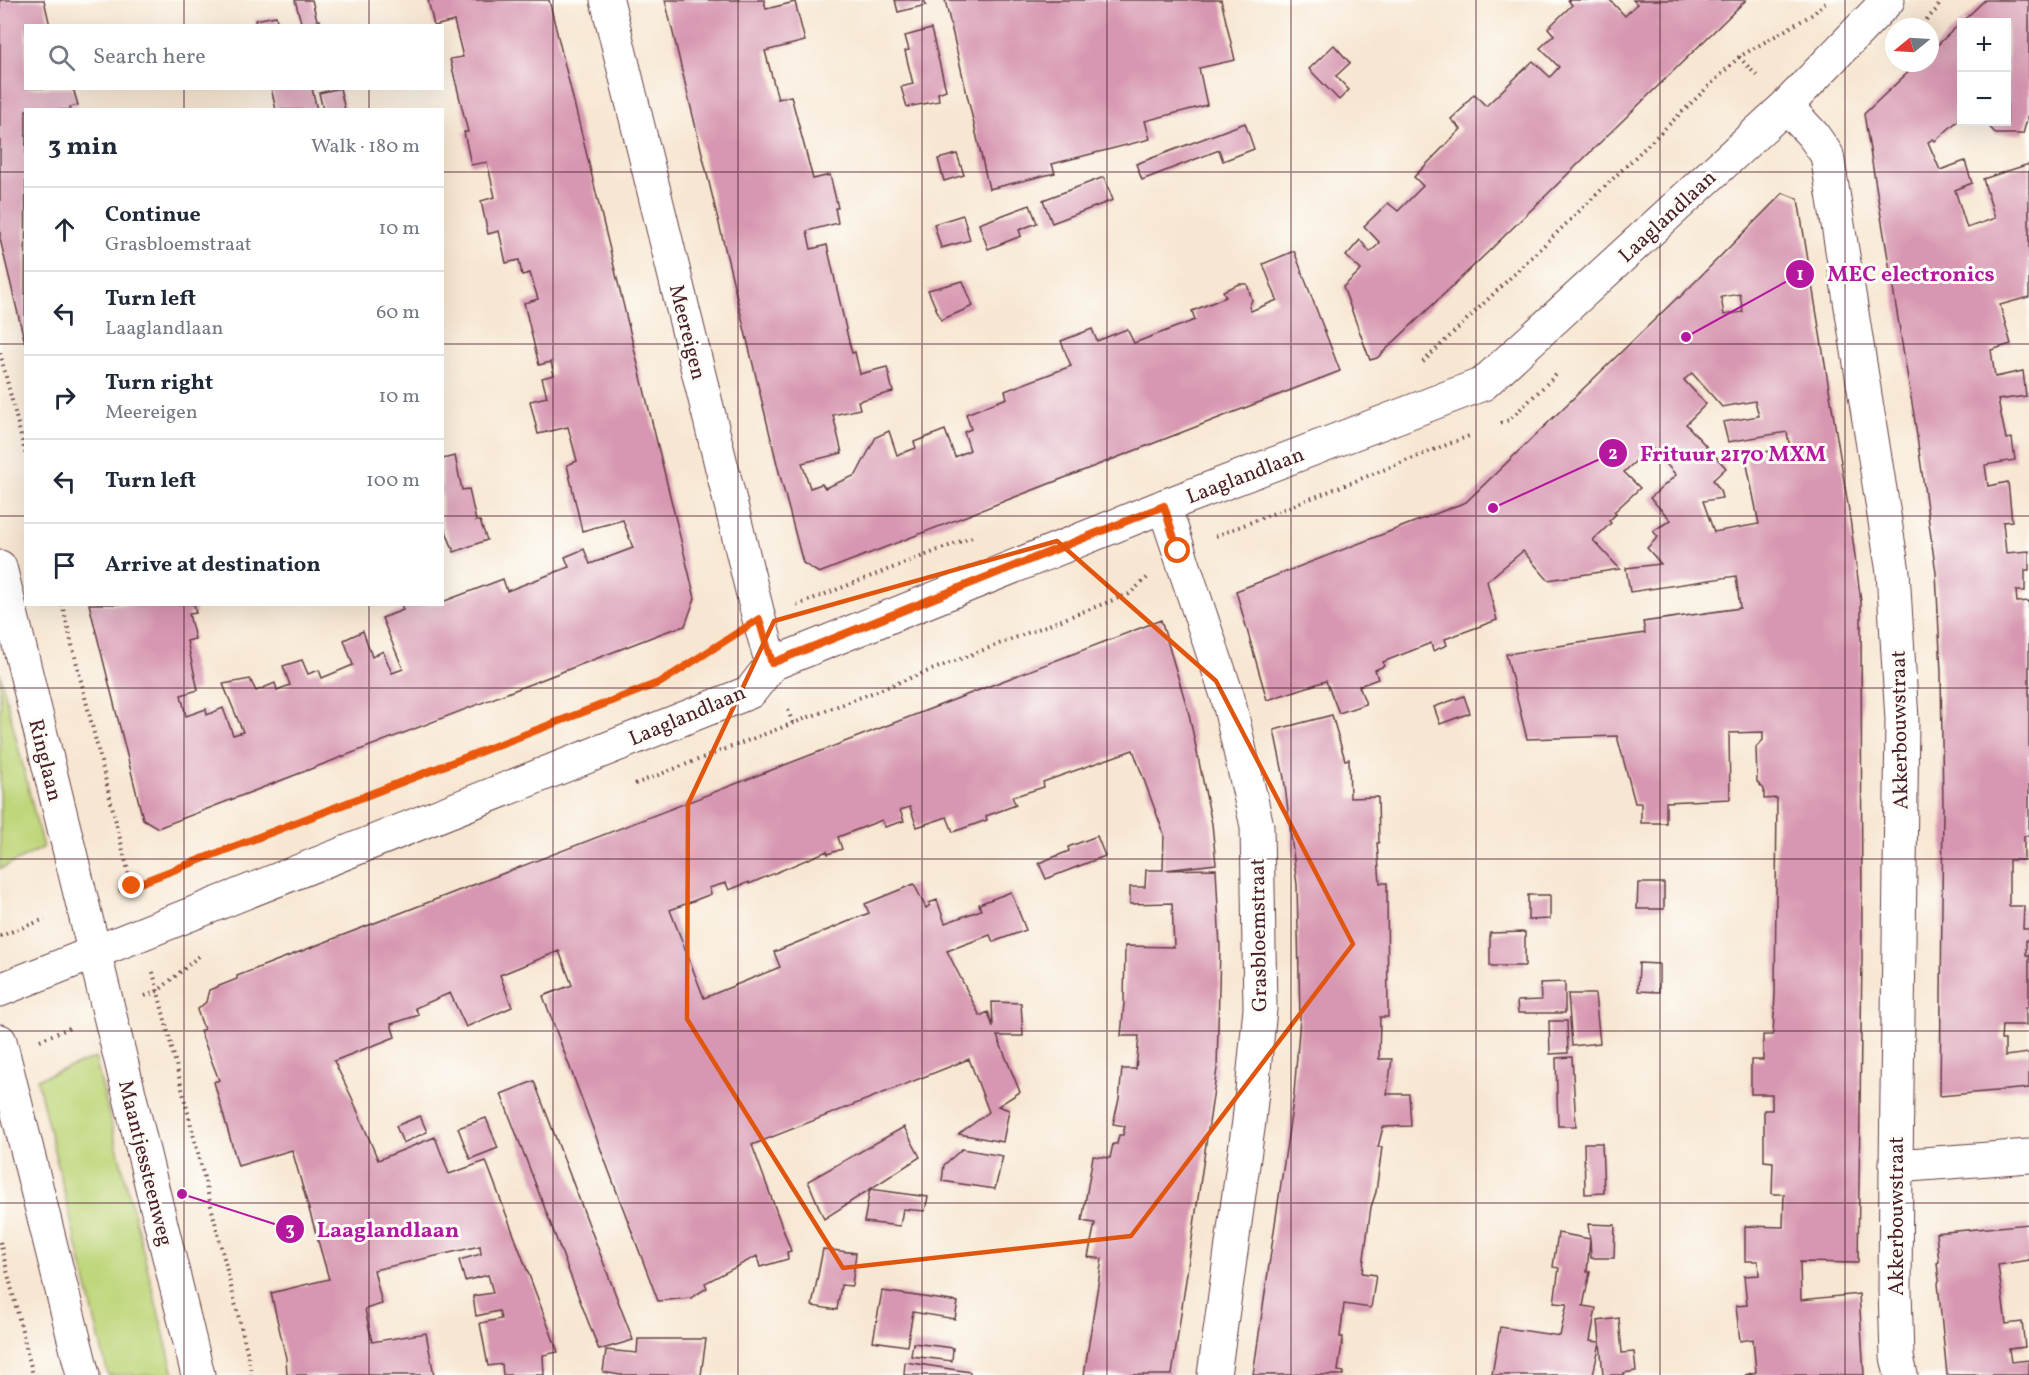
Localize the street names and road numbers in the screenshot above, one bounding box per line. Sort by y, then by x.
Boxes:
street label: Laaglandlaan [1613,164,1723,270]
street label: Meereigen [661,282,712,383]
street label: Laaglandlaan [1182,441,1309,512]
street label: Akkerbouwstraat [1885,650,1916,810]
street label: Laaglandlaan [625,679,750,754]
street label: Ringlaan [20,716,69,804]
street label: Grasbloemstraat [1244,858,1275,1012]
street label: Maantjessteenweg [110,1078,179,1249]
street label: Akkerbouwstraat [1883,1136,1912,1296]

